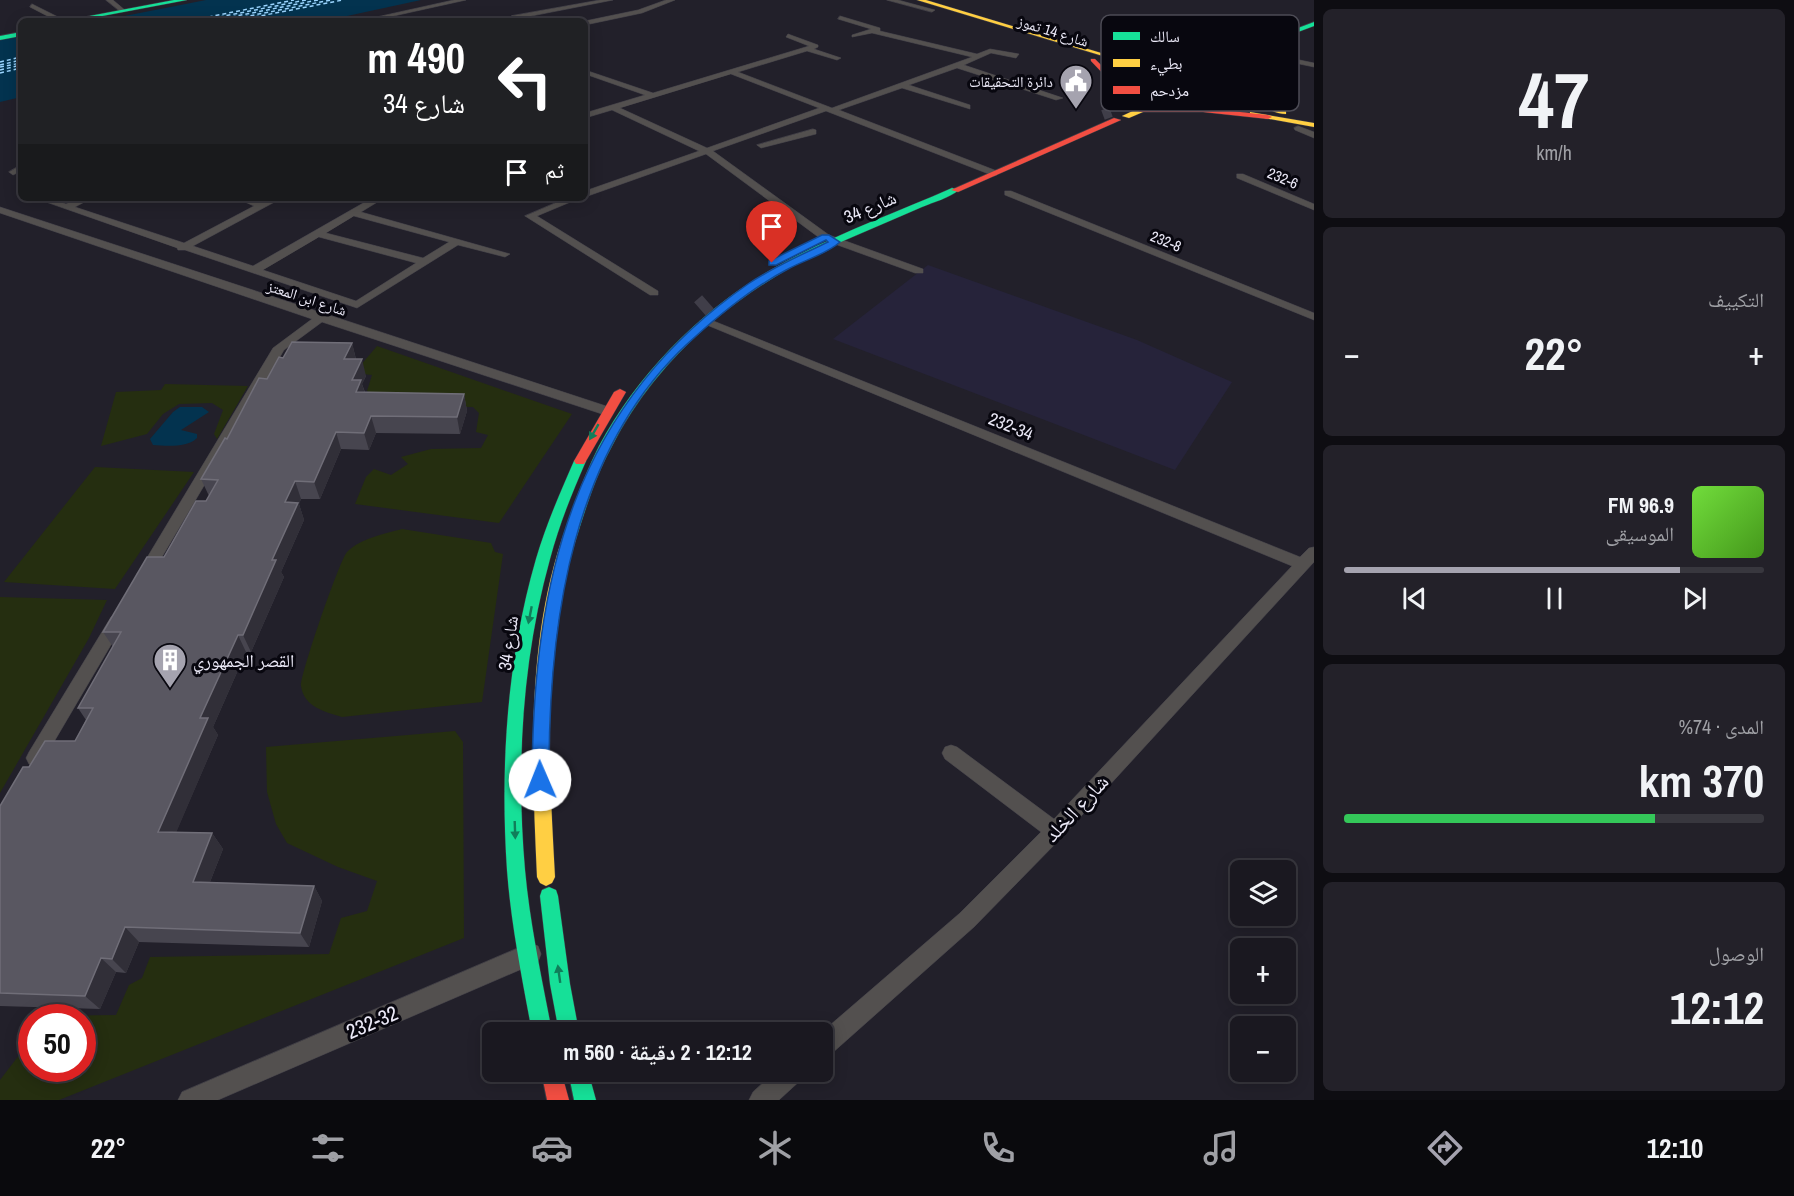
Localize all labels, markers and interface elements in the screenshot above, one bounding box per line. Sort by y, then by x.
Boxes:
street label: شارع 14 تموز [1014,10,1091,52]
legend [1101,15,1299,111]
text: سالك [1150,25,1180,47]
text: 490 m [367,30,465,86]
icon: left [486,42,564,120]
text: 47 [1518,47,1590,152]
text: بطيء [1150,52,1182,76]
public building icon: دائرة التحقيقات [1058,63,1094,110]
place label: دائرة التحقيقات [969,71,1053,92]
text: مزدحم [1150,79,1189,101]
text: شارع 34 [383,85,465,121]
text: km/h [1536,139,1572,166]
text: ثم [545,155,564,185]
icon: arrive [500,156,533,189]
street label: 232-6 [1264,162,1302,194]
street label: شارع 34 [840,185,900,229]
pin [746,201,797,263]
icon: arrive [755,210,788,243]
street label: 232-8 [1147,225,1185,257]
street label: شارع ابن المعتز [264,275,350,321]
text: التكييف [1708,286,1764,313]
text: 22° [1524,323,1584,384]
text: − [1344,331,1360,375]
text: + [1748,331,1764,375]
street label: 232-34 [985,406,1037,446]
one-way arrow [589,424,599,441]
text: 96.9 FM [1608,490,1674,520]
text: الموسيقى [1606,520,1674,547]
icon: previous [1398,582,1431,615]
icon: pause [1538,582,1571,615]
icon: next [1678,582,1711,615]
one-way arrow [525,606,534,625]
street label: شارع 34 [492,614,524,672]
building icon: القصر الجمهوري [152,642,188,689]
place label: القصر الجمهوري [193,648,294,675]
text: المدى · 74% [1678,713,1764,740]
position arrow [508,748,572,812]
text: 370 km [1639,750,1764,811]
street label: شارع الخلد [1037,768,1115,848]
one-way arrow [510,821,520,840]
map controls [1230,860,1296,1082]
button: layers [1230,860,1296,926]
button: + [1230,938,1296,1004]
text: الوصول [1709,940,1764,967]
one-way arrow [554,965,563,984]
text: 12:12 [1670,977,1764,1038]
street label: 232-32 [342,998,402,1046]
speed limit sign: 50 [18,1004,96,1082]
button: − [1230,1016,1296,1082]
text: 12:12 · 2 دقيقة · 560 m [563,1037,752,1067]
icon: filters [307,1127,349,1169]
icon: car [531,1127,573,1169]
icon: climate [754,1127,796,1169]
icon: phone [977,1127,1019,1169]
icon: music [1200,1127,1242,1169]
icon: directions [1424,1127,1466,1169]
text: 22° [91,1130,126,1166]
text: 12:10 [1647,1130,1703,1166]

